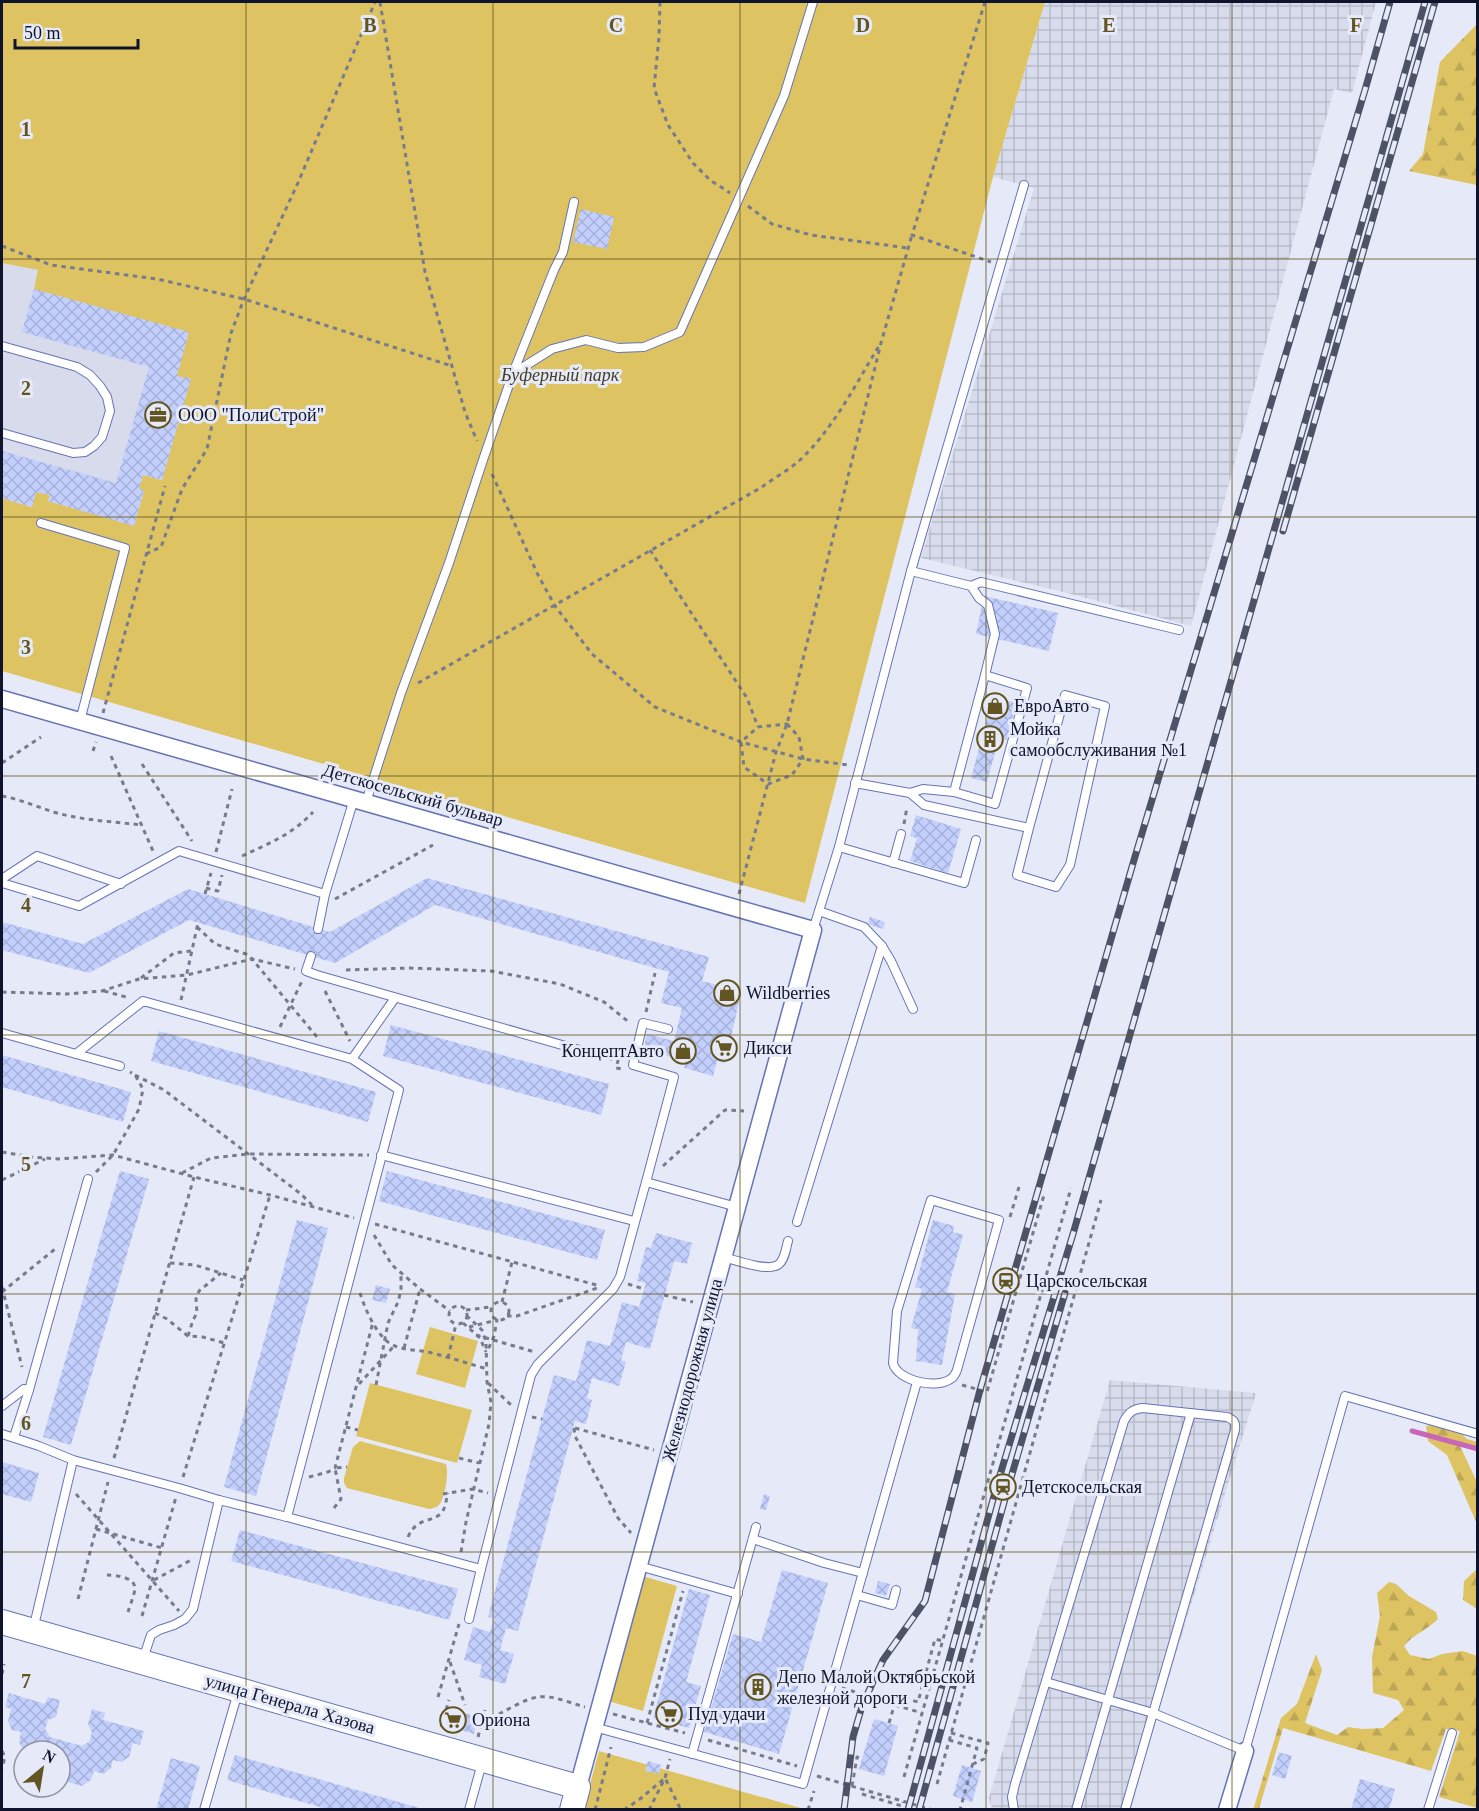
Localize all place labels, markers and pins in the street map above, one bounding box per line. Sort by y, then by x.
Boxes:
office icon: ООО "ПолиСтрой" [143,400,173,430]
place label: ООО "ПолиСтрой" [178,405,324,425]
shop icon: ЕвроАвто [980,691,1010,721]
place label: ЕвроАвто [1014,696,1089,716]
place label: Мойка самообслуживания №1 [1010,719,1187,760]
building icon: Мойка самообслуживания №1 [975,724,1005,754]
shop icon: Wildberries [712,978,742,1008]
place label: Wildberries [746,983,830,1003]
supermarket icon: Дикси [709,1033,739,1063]
shop icon: КонцептАвто [668,1036,698,1066]
place label: Дикси [744,1038,792,1058]
place label: КонцептАвто [561,1041,664,1061]
station icon: Царскосельская [991,1266,1021,1296]
place label: Царскосельская [1026,1271,1147,1291]
station icon: Детскосельская [988,1472,1018,1502]
place label: Детскосельская [1022,1477,1142,1497]
place label: Депо Малой Октябрьской железной дороги [776,1667,975,1708]
building icon: Депо Малой Октябрьской железной дороги [743,1672,773,1702]
supermarket icon: Пуд удачи [654,1699,684,1729]
place label: Пуд удачи [688,1704,766,1724]
supermarket icon: Ориона [438,1705,468,1735]
place label: Ориона [472,1710,530,1730]

